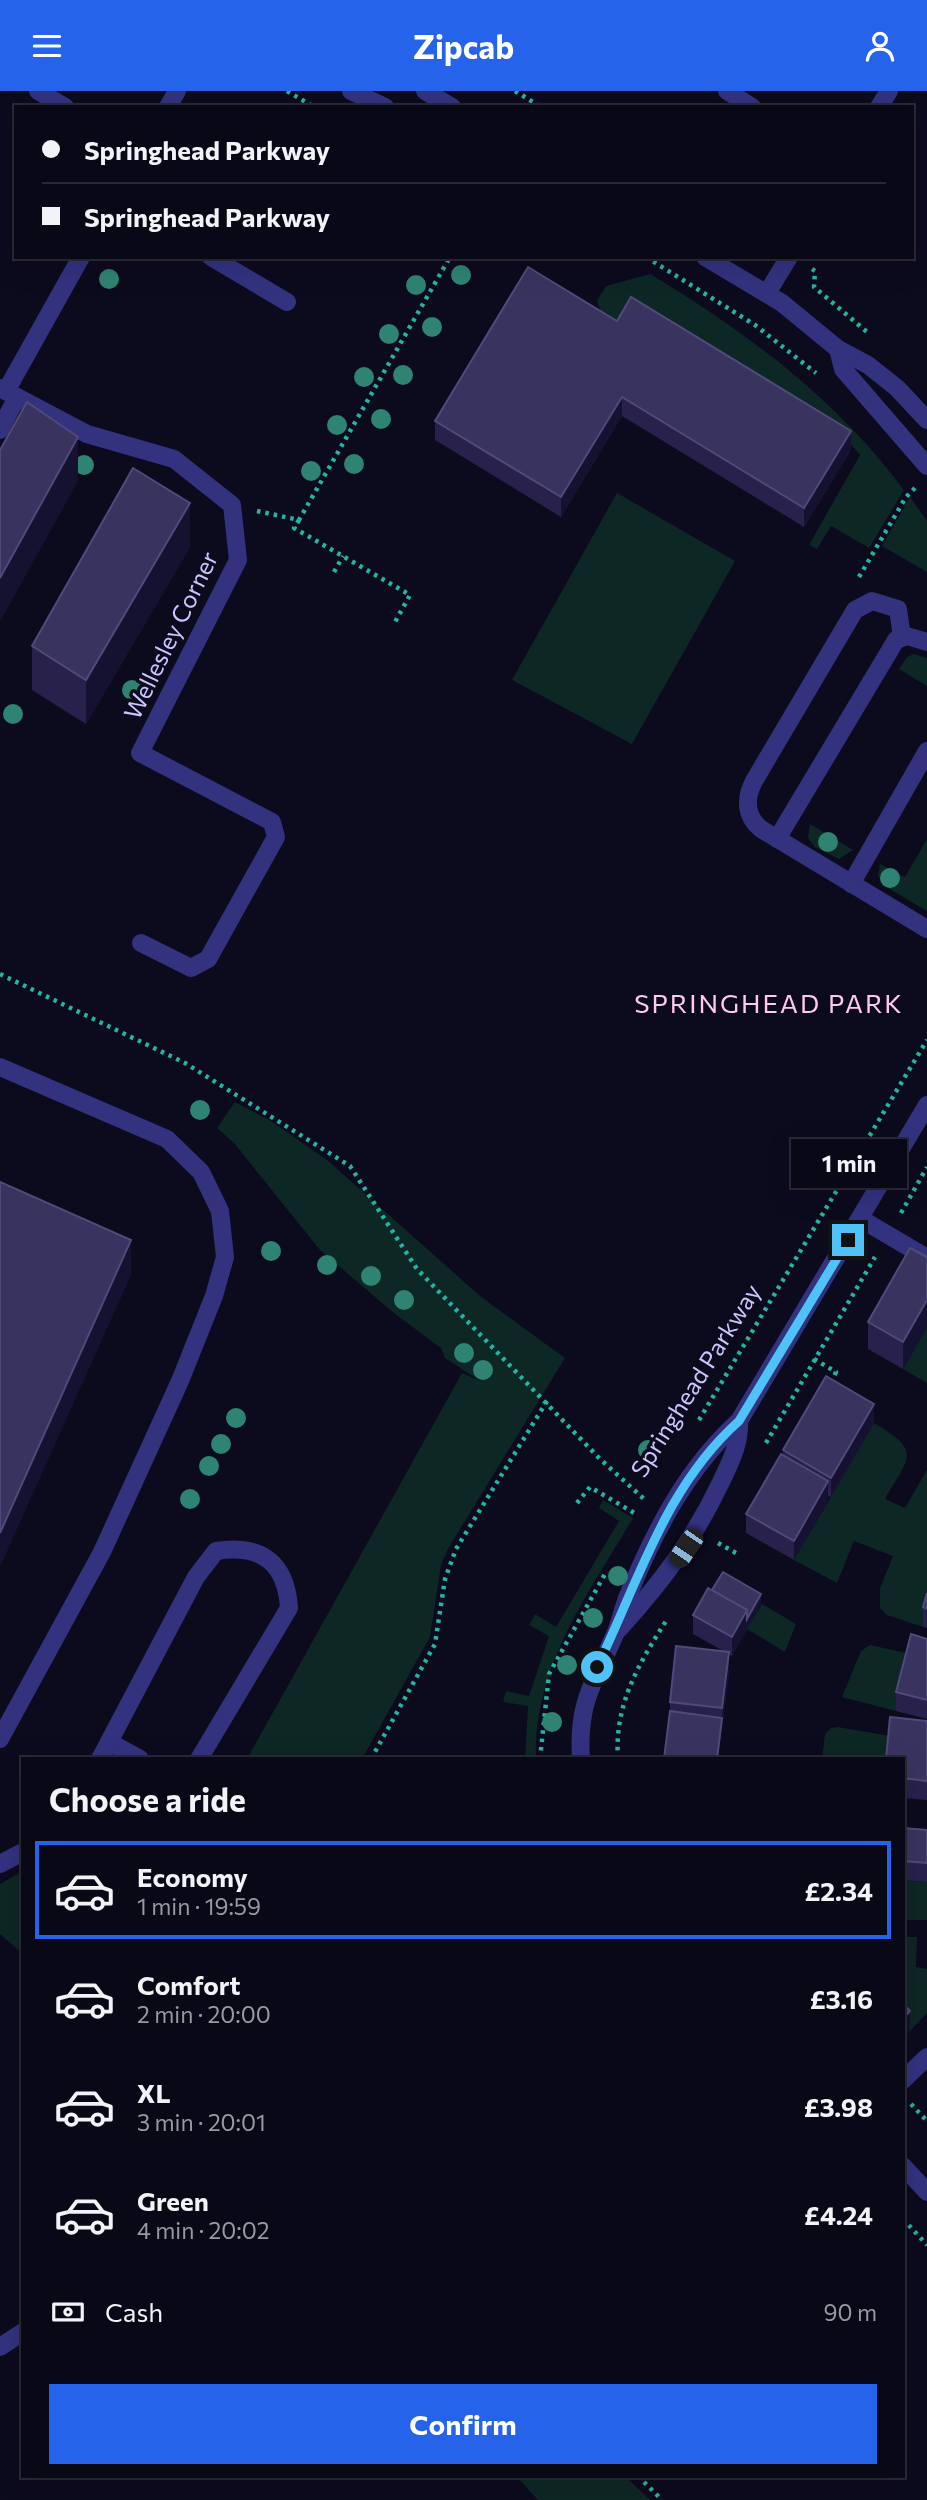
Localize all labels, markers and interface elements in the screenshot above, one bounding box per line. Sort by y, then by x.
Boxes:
text: Zipcab [413,26,514,66]
icon: menu [28,27,66,65]
icon: person [861,27,899,65]
text: Springhead Parkway [84,134,330,165]
text: Springhead Parkway [84,201,330,232]
street label: Wellesley Corner [117,546,223,724]
district label: SPRINGHEAD PARK [634,987,904,1018]
callout: 1 min [790,1139,906,1187]
text: 1 min [822,1149,876,1177]
route end [832,1224,864,1256]
street label: Springhead Parkway [624,1278,766,1482]
car [666,1525,707,1571]
route start [581,1651,613,1683]
text: Choose a ride [49,1779,246,1819]
icon: car [53,1859,116,1922]
text: Economy [137,1861,248,1892]
text: £2.34 [804,1875,873,1906]
text: 1 min · 19:59 [137,1892,261,1920]
icon: car [53,1967,116,2030]
text: Comfort [137,1969,240,2000]
text: £3.16 [810,1983,873,2014]
text: 2 min · 20:00 [137,2000,271,2028]
icon: car [53,2075,116,2138]
text: XL [137,2077,171,2108]
text: £3.98 [804,2091,873,2122]
text: 3 min · 20:01 [137,2108,266,2136]
icon: car [53,2183,116,2246]
text: Green [137,2185,209,2216]
text: £4.24 [804,2199,873,2230]
text: 4 min · 20:02 [137,2216,269,2244]
icon: cash [49,2293,87,2331]
text: Cash [105,2296,163,2327]
text: 90 m [824,2298,877,2326]
button: Confirm [49,2384,877,2464]

